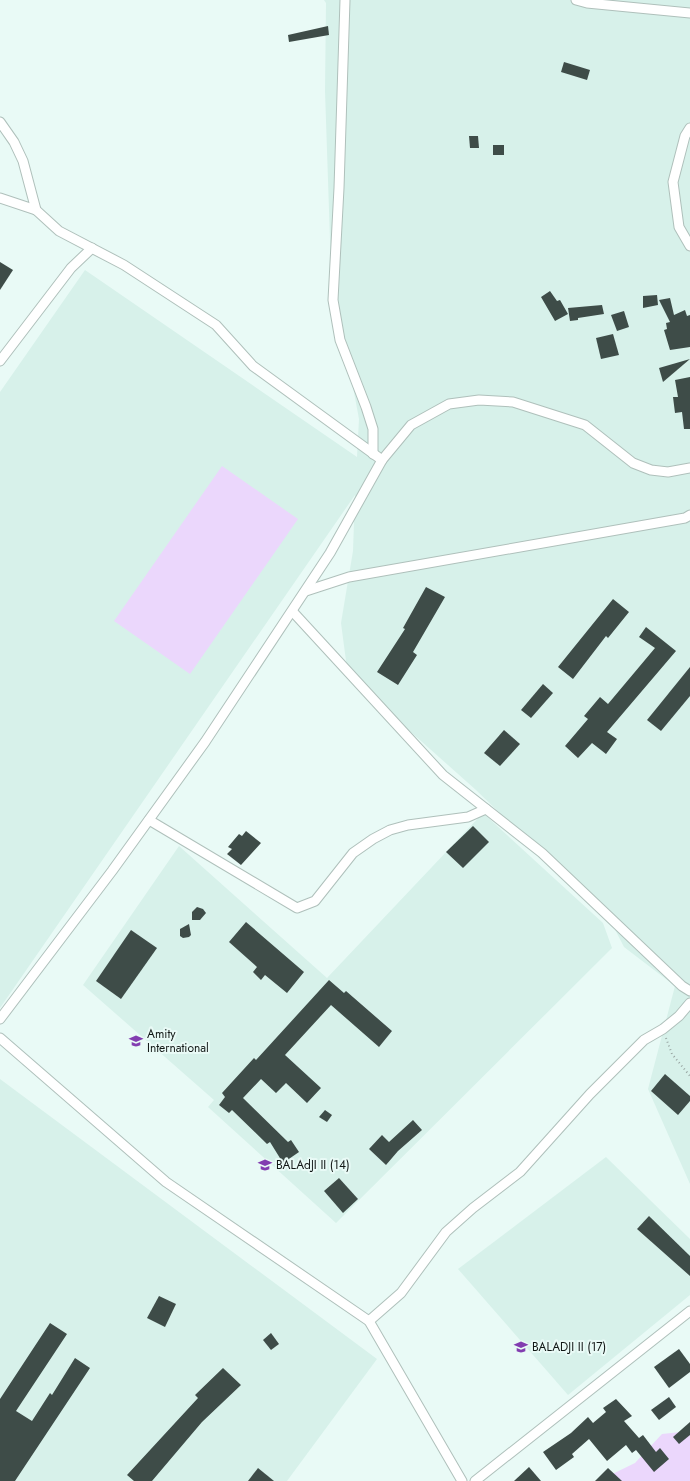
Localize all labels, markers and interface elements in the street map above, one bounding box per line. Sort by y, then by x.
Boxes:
place label: Amity International [147,1025,209,1057]
school or university icon: Amity International [128,1033,144,1049]
place label: BALAdJI II (14) [276,1156,350,1174]
school or university icon: BALAdJI II (14) [257,1157,273,1173]
place label: BALADJI II (17) [532,1338,606,1356]
school or university icon: BALADJI II (17) [513,1339,529,1355]

